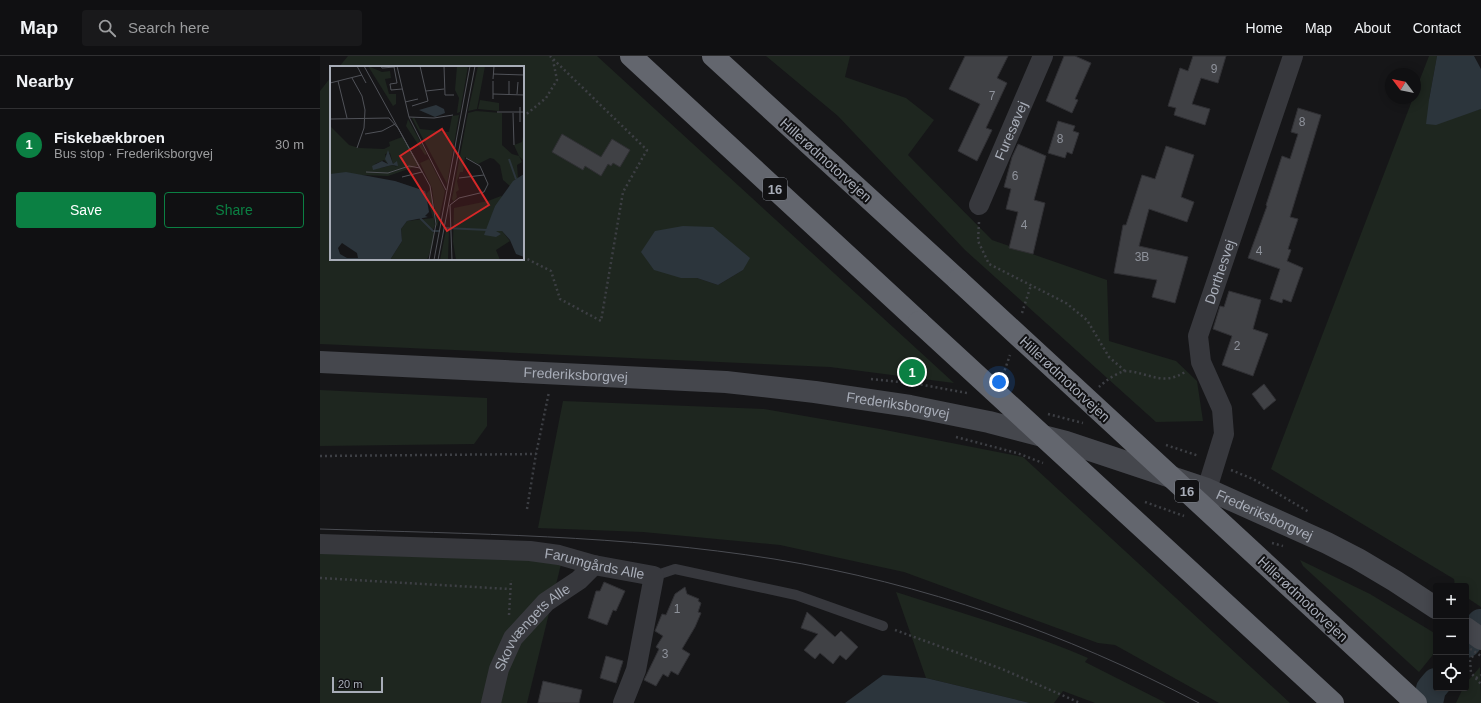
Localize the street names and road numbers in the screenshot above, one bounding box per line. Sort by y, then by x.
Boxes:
street label: Furesøvej [991,99,1031,162]
street label: Hillerødmotorvejen [777,115,875,205]
road number: 16 [763,178,787,200]
street label: Dorthesvej [1201,238,1238,306]
street label: Hillerødmotorvejen [1017,333,1113,425]
street label: Frederiksborgvej [523,364,628,385]
street label: Frederiksborgvej [845,389,951,422]
road number: 16 [1175,480,1199,502]
street label: Frederiksborgvej [1214,486,1315,544]
street label: Farumgårds Alle [544,545,646,582]
street label: Hillerødmotorvejen [1255,553,1351,645]
street label: Skovvængets Alle [491,580,573,674]

